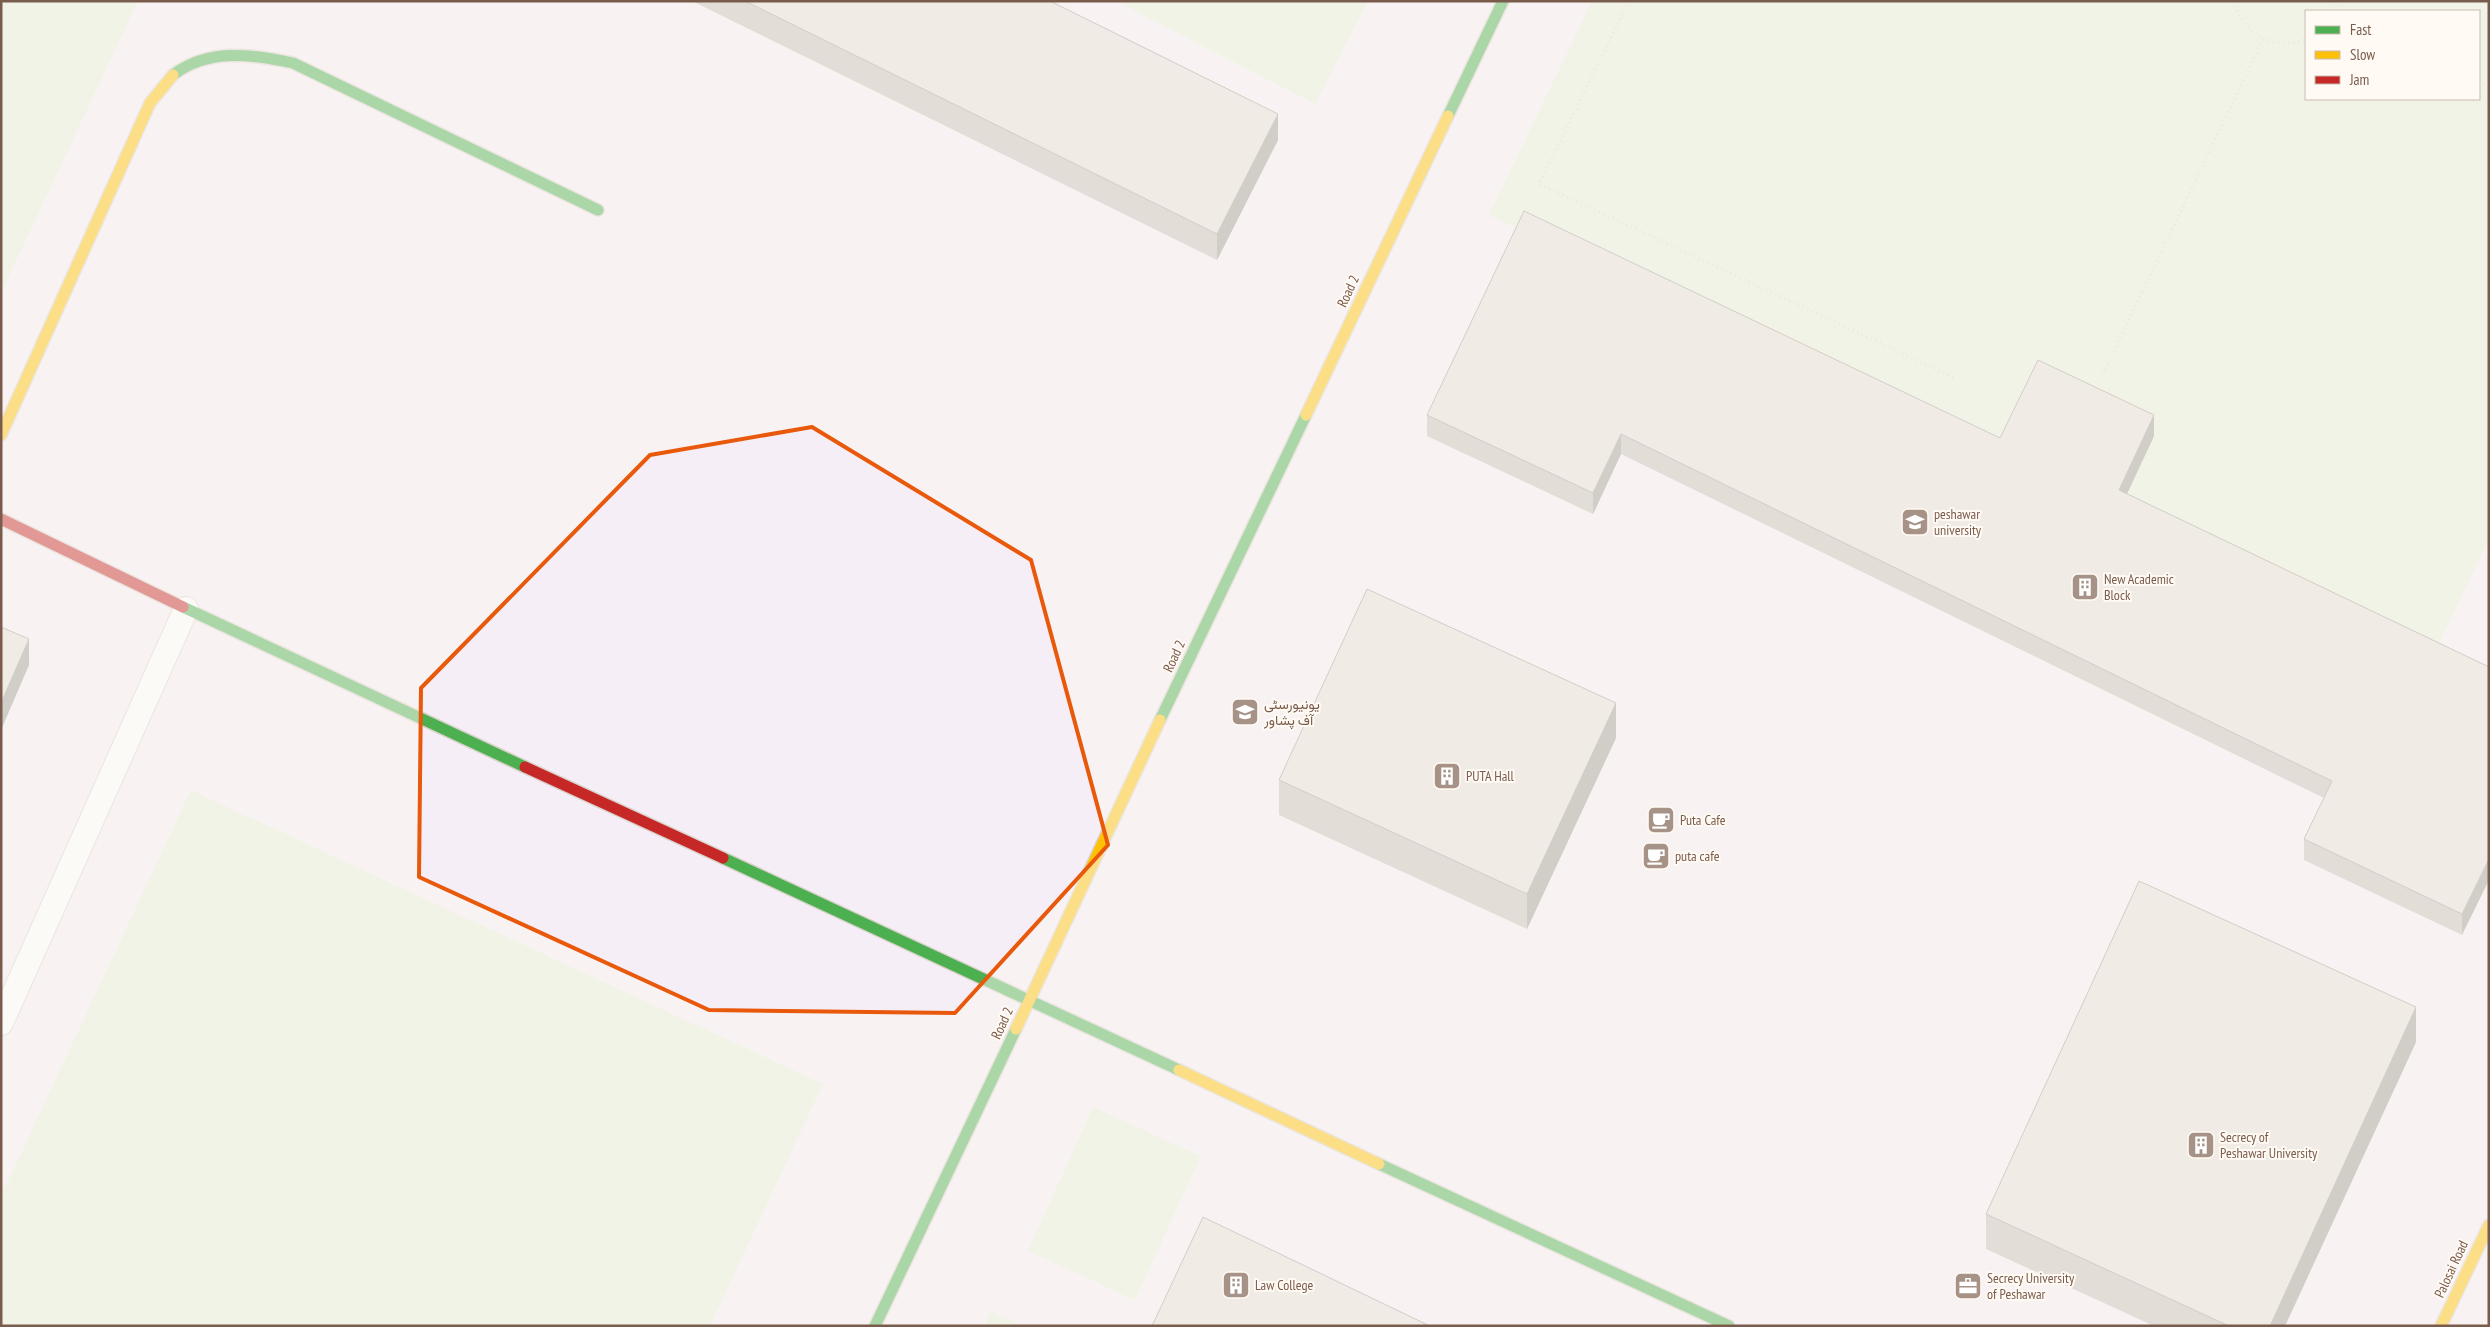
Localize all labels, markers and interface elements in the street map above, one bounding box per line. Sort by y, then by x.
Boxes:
legend [2305,10,2480,100]
text: Fast [2350,20,2371,39]
text: Slow [2350,45,2375,64]
text: Jam [2349,70,2369,89]
street label: Road 2 [1333,272,1363,310]
place label: peshawar university [1934,505,1982,539]
school or university icon: peshawar university [1900,507,1930,537]
place label: New Academic Block [2104,570,2174,604]
building icon: New Academic Block [2070,572,2100,602]
street label: Road 2 [1159,637,1189,675]
place label: یونیورسٹی آف پشاور [1263,695,1320,730]
school or university icon: یونیورسٹی آف پشاور [1230,697,1260,727]
building icon: PUTA Hall [1432,761,1462,791]
place label: PUTA Hall [1466,767,1515,785]
cafe icon: Puta Cafe [1646,805,1676,835]
place label: Puta Cafe [1680,811,1726,829]
cafe icon: puta cafe [1641,841,1671,871]
place label: puta cafe [1675,847,1720,865]
street label: Road 2 [987,1004,1017,1042]
place label: Secrecy of Peshawar University [2220,1128,2318,1162]
building icon: Secrecy of Peshawar University [2186,1130,2216,1160]
street label: Palosai Road [2430,1238,2472,1300]
place label: Secrecy University of Peshawar [1987,1269,2075,1303]
building icon: Law College [1221,1270,1251,1300]
office icon: Secrecy University of Peshawar [1953,1271,1983,1301]
place label: Law College [1255,1276,1313,1294]

